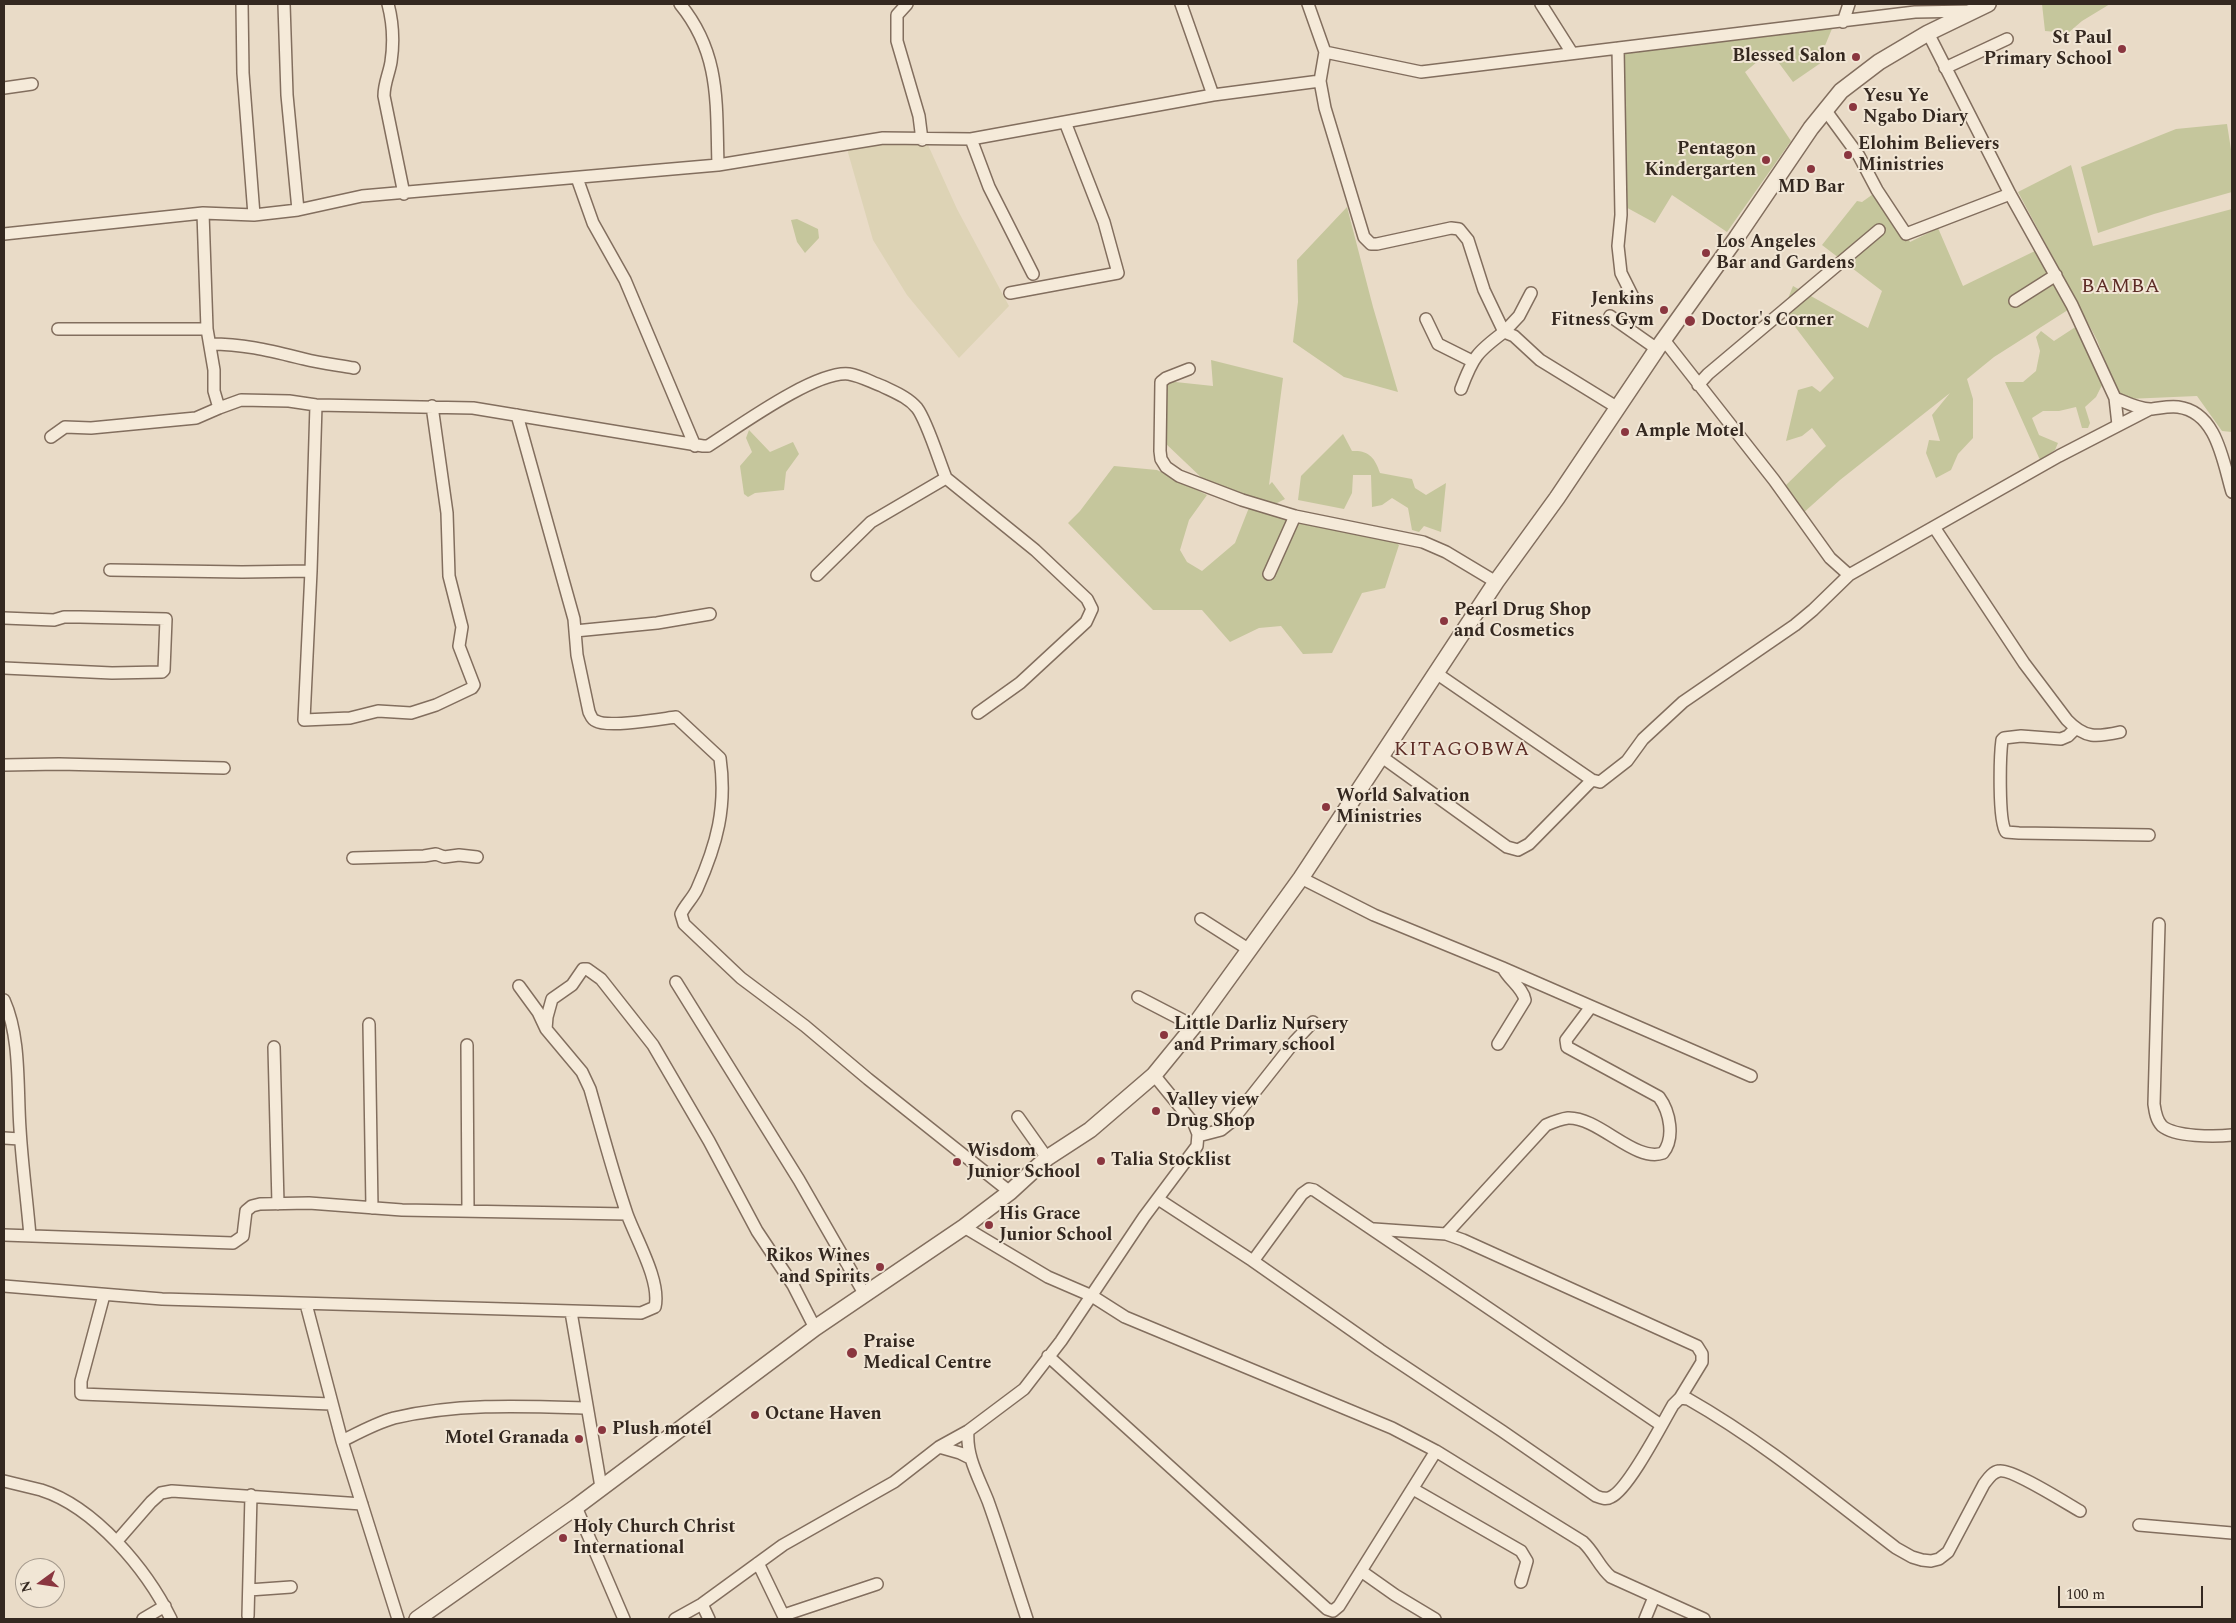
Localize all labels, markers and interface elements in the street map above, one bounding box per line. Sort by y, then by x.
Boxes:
place label: St Paul Primary School [1984,28,2112,70]
marker: St Paul Primary School [2116,43,2128,55]
place label: Blessed Salon [1732,46,1846,68]
marker: Blessed Salon [1850,51,1862,63]
place label: Yesu Ye Ngabo Diary [1863,86,1968,128]
marker: Yesu Ye Ngabo Diary [1847,101,1859,113]
place label: Elohim Believers Ministries [1858,134,2000,176]
place label: Pentagon Kindergarten [1645,139,1756,182]
marker: Elohim Believers Ministries [1842,149,1854,161]
marker: Pentagon Kindergarten [1760,154,1772,166]
marker: MD Bar [1805,163,1817,175]
place label: MD Bar [1778,177,1844,199]
place label: Los Angeles Bar and Gardens [1716,232,1855,274]
marker: Los Angeles Bar and Gardens [1700,247,1712,259]
district label: BAMBA [2081,276,2161,300]
place label: Jenkins Fitness Gym [1551,289,1654,332]
marker: Jenkins Fitness Gym [1658,304,1670,316]
place label: Doctor's Corner [1701,310,1834,332]
marker: Doctor's Corner [1683,314,1697,328]
place label: Ample Motel [1635,421,1744,443]
marker: Ample Motel [1619,426,1631,438]
place label: Pearl Drug Shop and Cosmetics [1454,600,1591,642]
marker: Pearl Drug Shop and Cosmetics [1438,615,1450,627]
district label: KITAGOBWA [1393,739,1531,763]
place label: World Salvation Ministries [1336,786,1470,829]
marker: World Salvation Ministries [1320,801,1332,813]
place label: Little Darliz Nursery and Primary school [1174,1014,1348,1056]
marker: Little Darliz Nursery and Primary school [1158,1029,1170,1041]
place label: Valley view Drug Shop [1166,1090,1259,1132]
marker: Valley view Drug Shop [1150,1105,1162,1117]
place label: Wisdom Junior School [967,1141,1080,1184]
place label: Talia Stocklist [1111,1150,1231,1172]
marker: Talia Stocklist [1095,1155,1107,1167]
marker: Wisdom Junior School [951,1156,963,1168]
place label: His Grace Junior School [999,1204,1112,1246]
marker: His Grace Junior School [983,1219,995,1231]
place label: Rikos Wines and Spirits [766,1246,870,1288]
marker: Rikos Wines and Spirits [874,1261,886,1273]
place label: Praise Medical Centre [863,1332,991,1375]
marker: Praise Medical Centre [845,1346,859,1360]
place label: Octane Haven [765,1404,882,1426]
marker: Octane Haven [749,1409,761,1421]
place label: Plush motel [612,1419,712,1441]
marker: Plush motel [596,1424,608,1436]
place label: Motel Granada [444,1428,569,1450]
marker: Motel Granada [573,1433,585,1445]
place label: Holy Church Christ International [573,1517,736,1560]
marker: Holy Church Christ International [557,1532,569,1544]
north arrow [15,1558,65,1608]
scale bar [2061,1576,2206,1608]
text: N [14,1578,38,1595]
text: 100 m [2066,1583,2105,1606]

